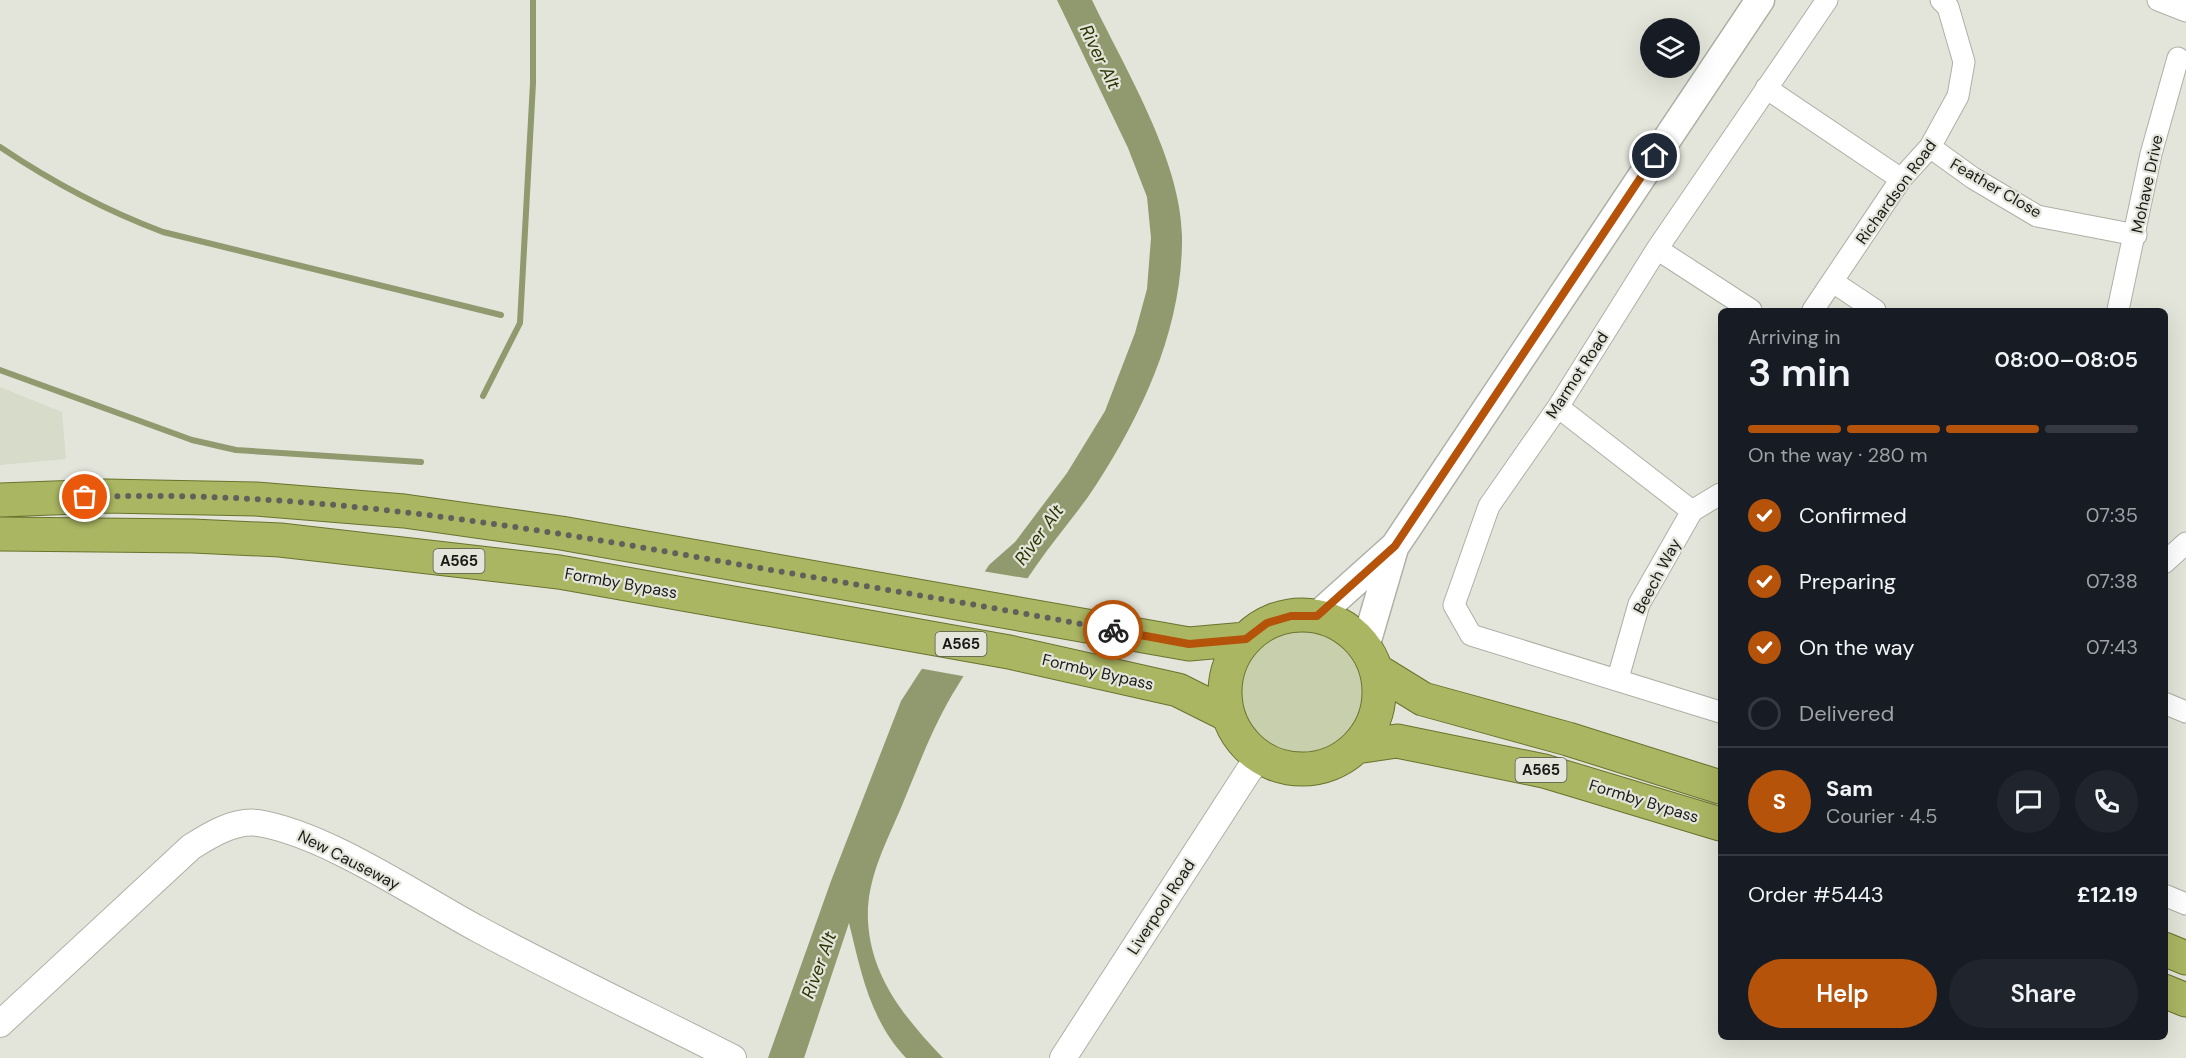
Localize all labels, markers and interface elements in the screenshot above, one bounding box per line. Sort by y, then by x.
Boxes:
map controls [1640,18,1700,78]
button: layers [1640,18,1700,78]
water label: River Alt [1074,21,1126,94]
pin [1629,130,1680,181]
street label: Mohave Drive [2126,133,2168,235]
street label: Richardson Road [1851,136,1941,248]
icon: home [1638,139,1671,172]
street label: Feather Close [1947,153,2045,223]
text: Arriving in [1748,324,1840,350]
street label: Marmot Road [1541,328,1613,422]
text: 08:00–08:05 [1994,345,2138,374]
text: 3 min [1748,347,1851,398]
text: On the way · 280 m [1748,442,1928,468]
pin [59,471,110,522]
icon: bag [68,480,101,513]
water label: River Alt [1009,499,1070,570]
icon: check [1748,499,1781,532]
text: Confirmed [1799,501,1907,530]
text: 07:35 [2086,502,2138,528]
street label: Beech Way [1628,535,1686,617]
road number: A565 [434,549,484,573]
street label: Formby Bypass [563,563,679,603]
icon: check [1748,565,1781,598]
text: Preparing [1799,567,1896,596]
text: 07:38 [2086,568,2138,594]
courier [1083,600,1143,660]
icon: bike [1097,614,1130,647]
icon: check [1748,631,1781,664]
road number: A565 [936,632,986,656]
text: On the way [1799,633,1914,662]
text: 07:43 [2086,634,2138,660]
street label: Formby Bypass [1040,649,1156,695]
text: Delivered [1799,699,1894,728]
road number: A565 [1516,758,1566,782]
button: chat [1997,770,2060,833]
button: phone [2075,770,2138,833]
street label: Formby Bypass [1587,774,1701,828]
text: Sam [1826,774,1873,803]
text: S [1773,787,1786,816]
text: Courier · 4.5 [1826,803,1938,829]
street label: New Causeway [294,825,404,895]
street label: Liverpool Road [1122,855,1200,959]
text: Order #5443 [1748,880,1884,909]
text: £12.19 [2077,880,2138,909]
water label: River Alt [796,927,843,1002]
button: Help [1748,959,1937,1028]
button: Share [1949,959,2138,1028]

